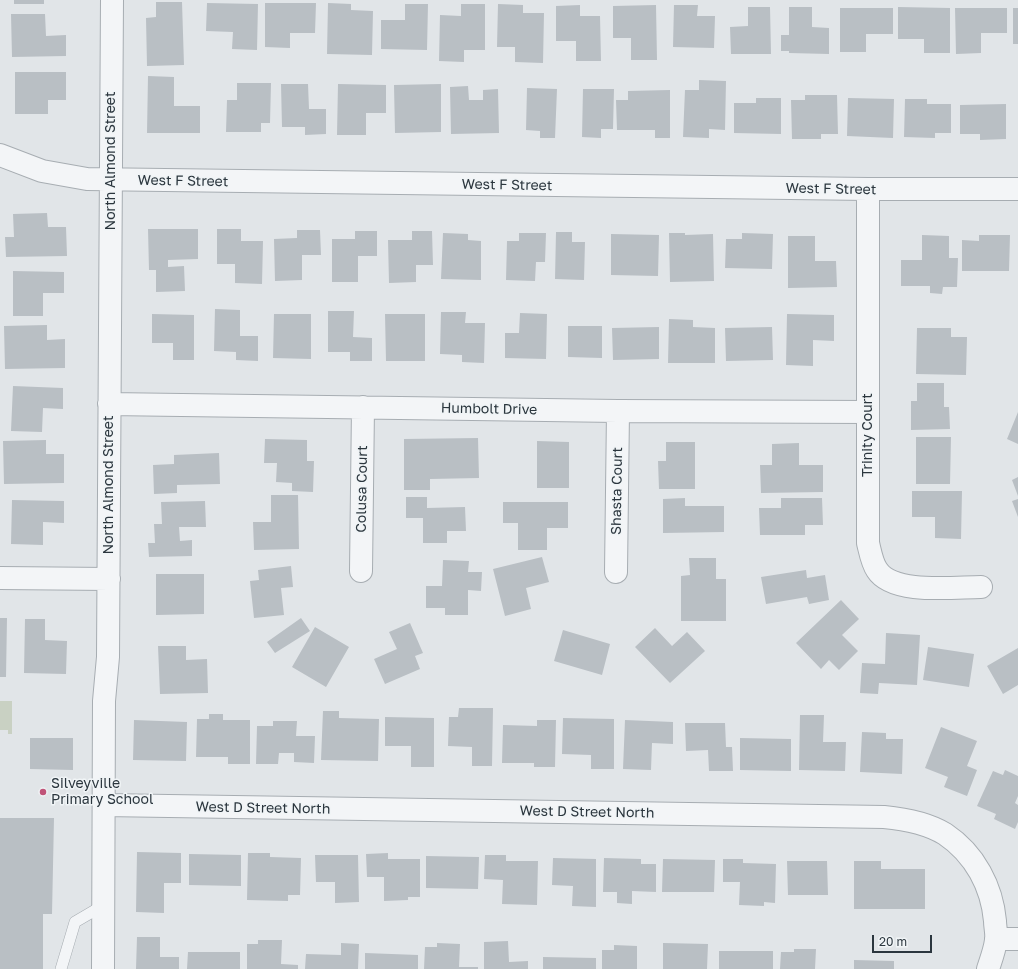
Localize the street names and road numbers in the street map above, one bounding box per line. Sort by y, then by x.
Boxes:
street label: North Almond Street [103,91,119,231]
street label: West F Street [137,172,229,190]
street label: West F Street [461,176,553,194]
street label: West F Street [785,180,877,198]
street label: Trinity Court [860,393,876,477]
street label: Humbolt Drive [441,400,537,418]
street label: North Almond Street [101,415,117,555]
street label: Colusa Court [353,445,371,533]
street label: Shasta Court [608,447,626,535]
street label: West D Street North [195,798,331,818]
street label: West D Street North [519,802,655,822]

